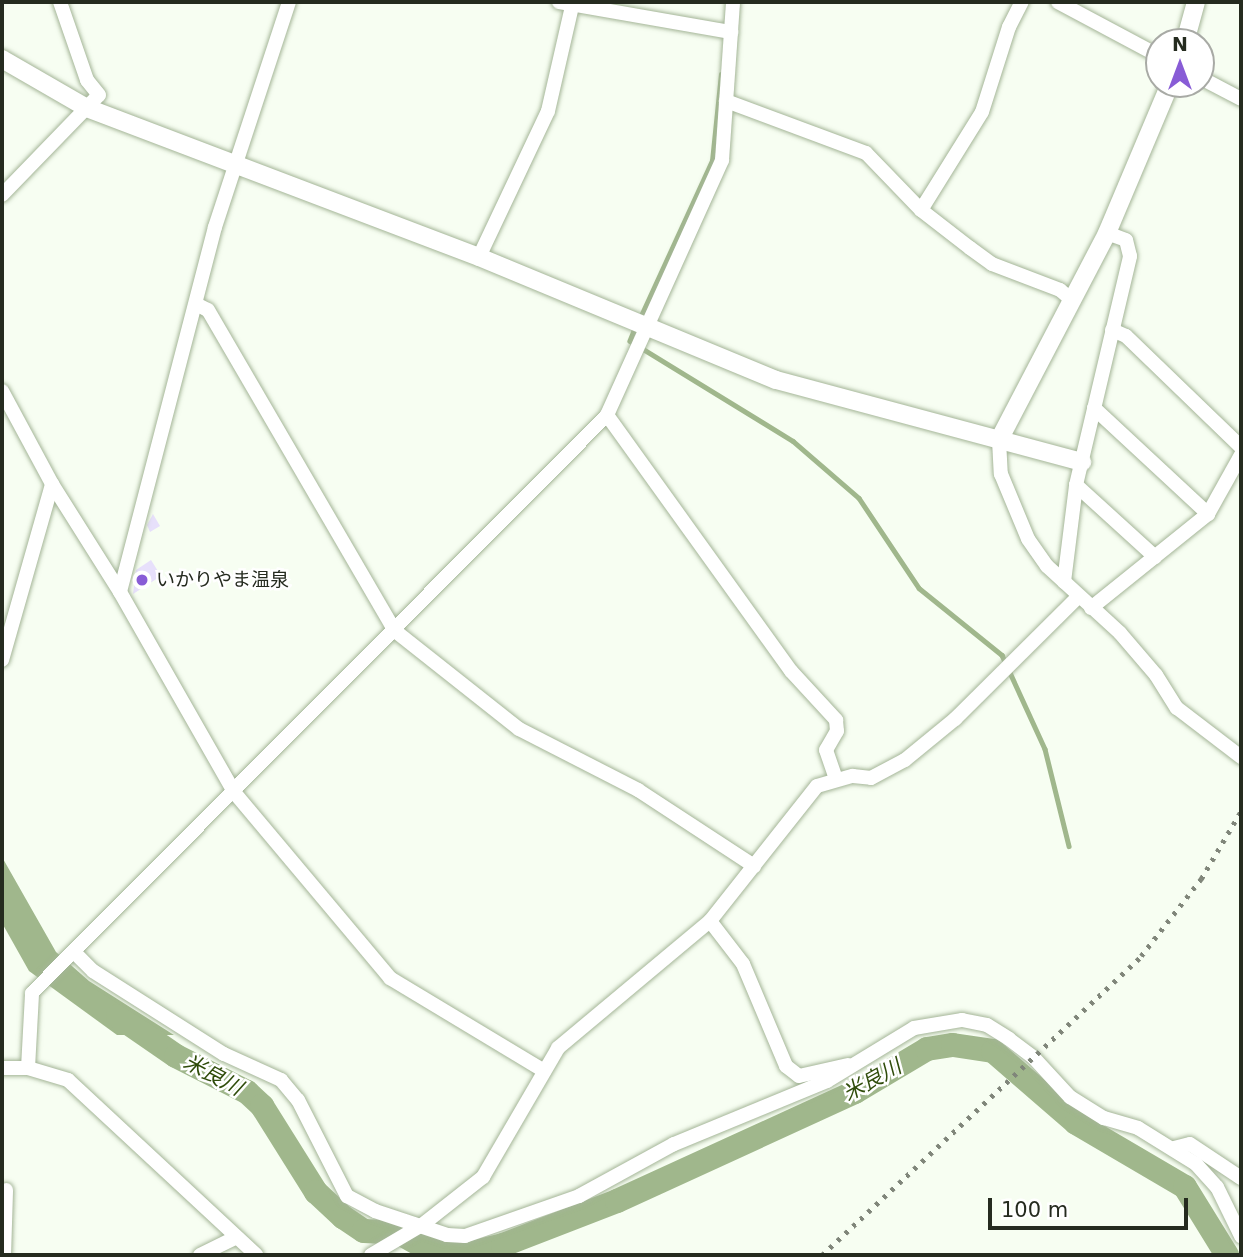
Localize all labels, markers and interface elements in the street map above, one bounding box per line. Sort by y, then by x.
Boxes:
north arrow [1145,28,1215,98]
text: N [1172,33,1188,55]
place label: いかりやま温泉 [156,569,289,591]
marker: いかりやま温泉 [134,572,150,588]
water label: 米良川 [179,1049,247,1101]
water label: 米良川 [838,1054,906,1106]
scale bar [991,1184,1190,1228]
text: 100 m [1001,1198,1068,1222]

